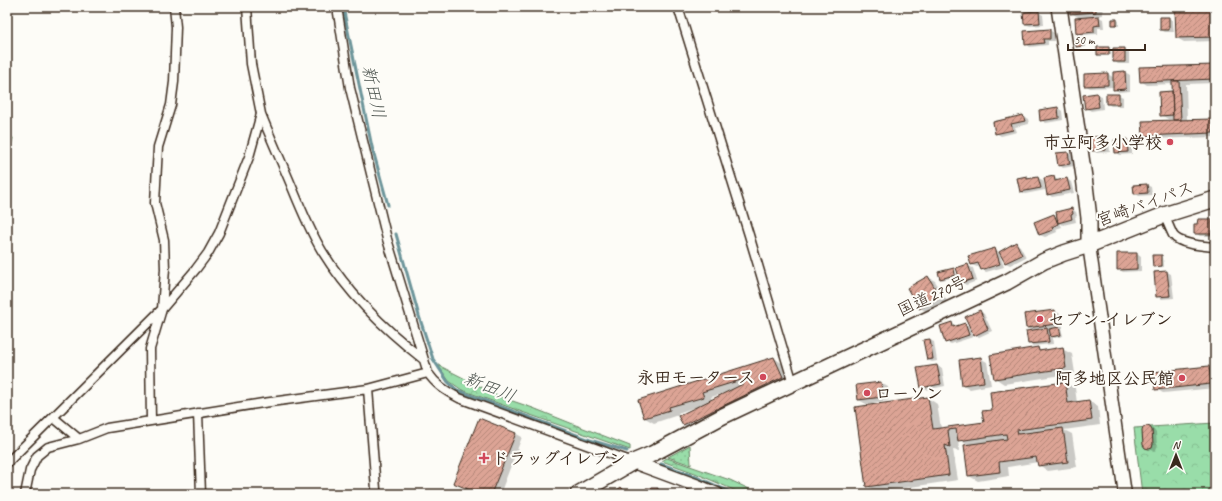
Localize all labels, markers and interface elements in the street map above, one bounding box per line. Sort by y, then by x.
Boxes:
scale bar [1068,26,1145,52]
text: 50 m [1074,32,1096,48]
water label: 新田川 [358,63,390,121]
place label: 市立阿多小学校 [1043,132,1162,153]
marker: 市立阿多小学校 [1165,137,1175,147]
street label: 宮崎バイパス [1094,177,1196,231]
street label: 国道270号 [894,271,970,321]
place label: セブン-イレブン [1048,309,1173,330]
marker: セブン-イレブン [1035,314,1045,324]
water label: 新田川 [461,367,519,407]
place label: 永田モータース [637,367,755,388]
place label: 阿多地区公民館 [1055,368,1174,389]
marker: 永田モータース [758,372,768,382]
marker: 阿多地区公民館 [1177,373,1187,383]
place label: ローソン [875,383,943,404]
marker: ローソン [862,388,872,398]
north arrow [1156,435,1196,475]
text: N [1173,438,1182,452]
place label: ドラッグイレブン [492,448,626,469]
marker: ドラッグイレブン [479,453,489,463]

